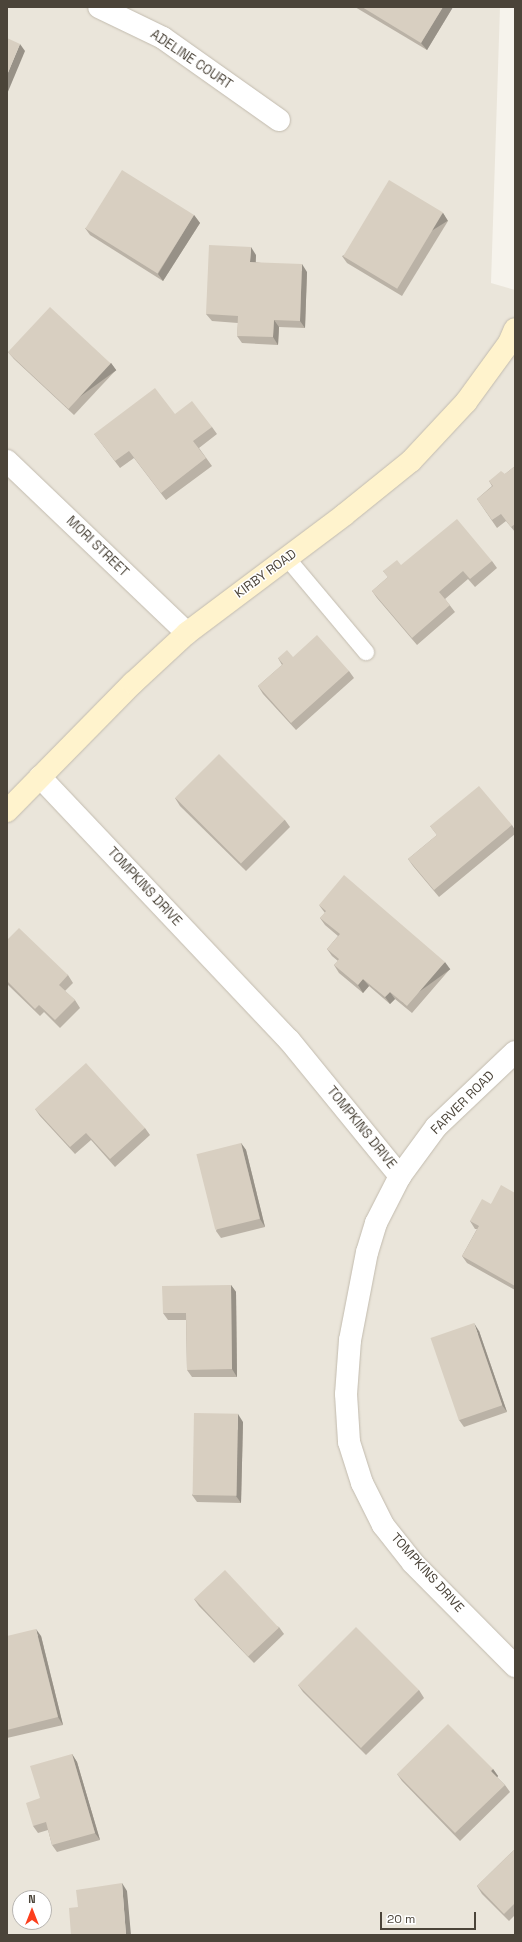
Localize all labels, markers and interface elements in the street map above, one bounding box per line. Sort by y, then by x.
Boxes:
street label: ADELINE COURT [147,27,235,93]
street label: MORI STREET [63,513,131,581]
street label: KIRBY ROAD [232,546,300,602]
street label: TOMPKINS DRIVE [104,845,184,929]
street label: FARVER ROAD [428,1068,498,1138]
street label: TOMPKINS DRIVE [323,1084,399,1172]
street label: TOMPKINS DRIVE [387,1530,467,1616]
north arrow [12,1890,52,1930]
text: N [28,1892,36,1906]
scale bar [382,1904,478,1930]
text: 20 m [387,1911,415,1927]

